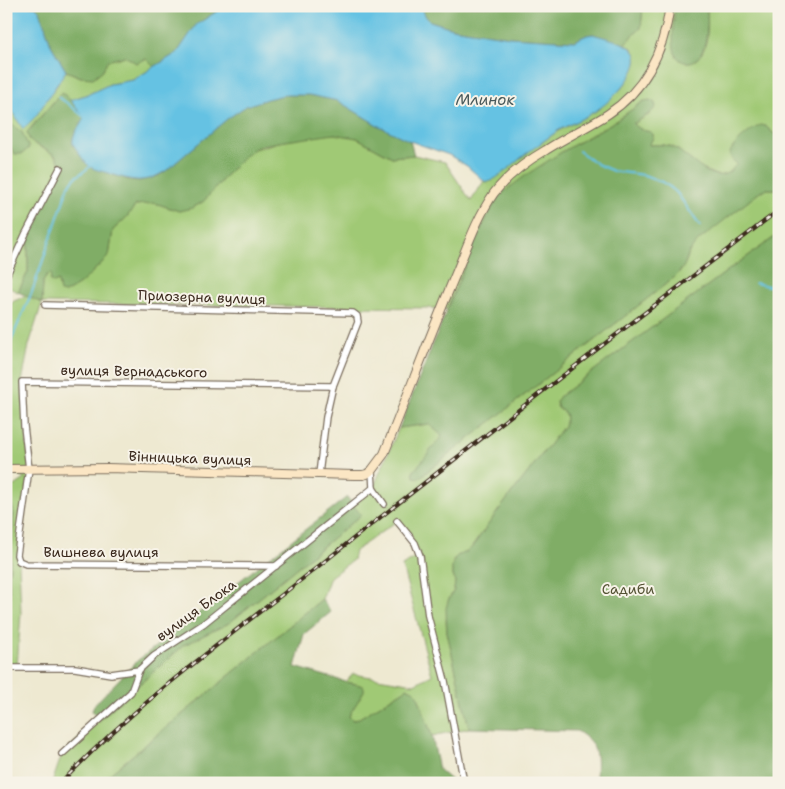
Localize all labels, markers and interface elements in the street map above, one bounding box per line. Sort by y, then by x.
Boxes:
water label: Млинок [456,90,515,110]
street label: Приозерна вулиця [138,286,266,308]
street label: вулиця Вернадського [61,361,207,381]
street label: Вінницька вулиця [128,447,252,469]
street label: Вишнева вулиця [43,543,159,561]
street label: вулиця Блока [153,575,240,645]
park label: Садиби [602,580,654,598]

